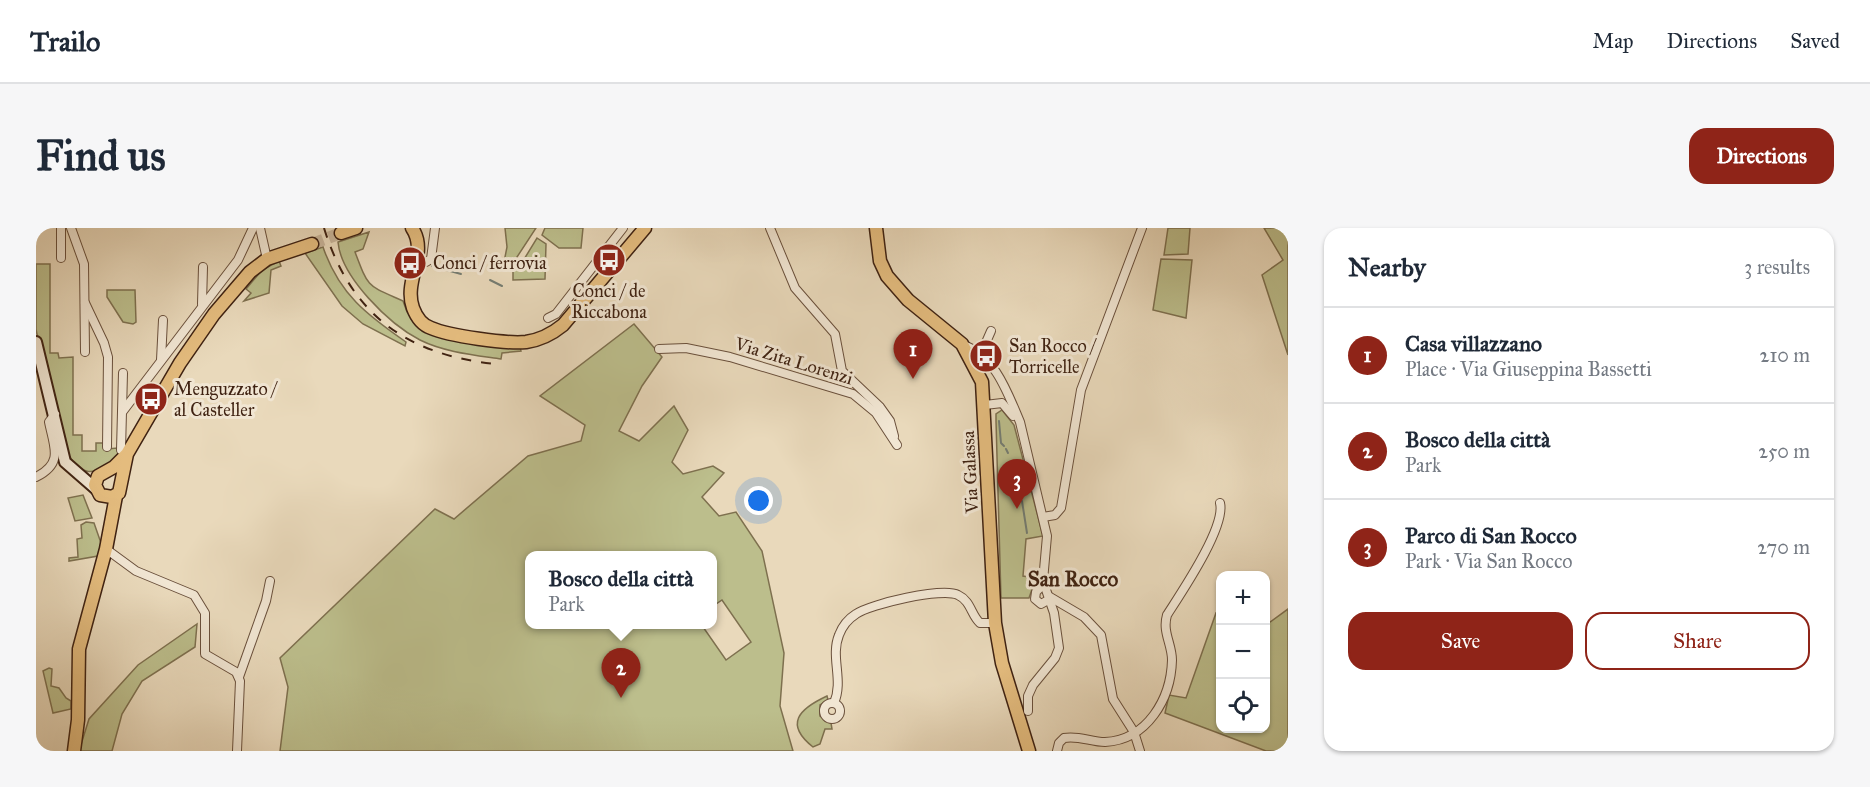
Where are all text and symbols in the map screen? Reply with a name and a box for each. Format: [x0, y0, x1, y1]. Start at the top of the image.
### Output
text: Trailo [30, 24, 100, 59]
text: Map [1593, 28, 1634, 54]
text: Directions [1667, 28, 1757, 54]
text: Saved [1790, 28, 1840, 54]
button: Directions [1689, 128, 1834, 184]
text: Find us [36, 130, 166, 182]
bus stop icon: Conci / de Riccabona [591, 242, 627, 278]
bus stop icon: Conci / ferrovia [392, 245, 428, 281]
text: Nearby [1348, 251, 1426, 283]
place label: Conci / ferrovia [433, 252, 547, 274]
text: 3 results [1744, 255, 1810, 279]
place label: Conci / de Riccabona [571, 280, 647, 323]
pin: 1 [894, 330, 932, 379]
text: Casa villazzano [1405, 330, 1542, 357]
street label: Via Zita Lorenzi [731, 332, 856, 389]
place label: San Rocco / Torricelle [1009, 335, 1098, 378]
bus stop icon: San Rocco / Torricelle [968, 338, 1004, 374]
text: 1 [1364, 343, 1371, 367]
text: 210 m [1760, 343, 1810, 367]
text: Place · Via Giuseppina Bassetti [1405, 357, 1652, 381]
place label: Menguzzato / al Casteller [174, 378, 278, 421]
bus stop icon: Menguzzato / al Casteller [133, 381, 169, 417]
text: Bosco della città [1405, 426, 1550, 453]
street label: Via Galassa [957, 430, 983, 515]
text: 2 [1363, 439, 1372, 463]
text: 250 m [1758, 439, 1810, 463]
text: Park [1405, 453, 1441, 477]
pin: 3 [998, 460, 1036, 509]
your location [744, 486, 773, 515]
text: Parco di San Rocco [1405, 522, 1577, 549]
text: 3 [1364, 535, 1372, 559]
text: 270 m [1757, 535, 1810, 559]
text: Park · Via San Rocco [1405, 549, 1573, 573]
popup [525, 551, 717, 629]
text: Bosco della città [548, 565, 694, 592]
district label: San Rocco [1028, 566, 1119, 592]
map controls [1216, 571, 1270, 733]
button: + [1216, 571, 1270, 625]
text: Park [548, 592, 585, 616]
button: Save [1348, 612, 1573, 670]
button: Share [1585, 612, 1810, 670]
button: − [1216, 625, 1270, 679]
pin: 2 [602, 648, 640, 698]
button: locate [1216, 679, 1270, 733]

